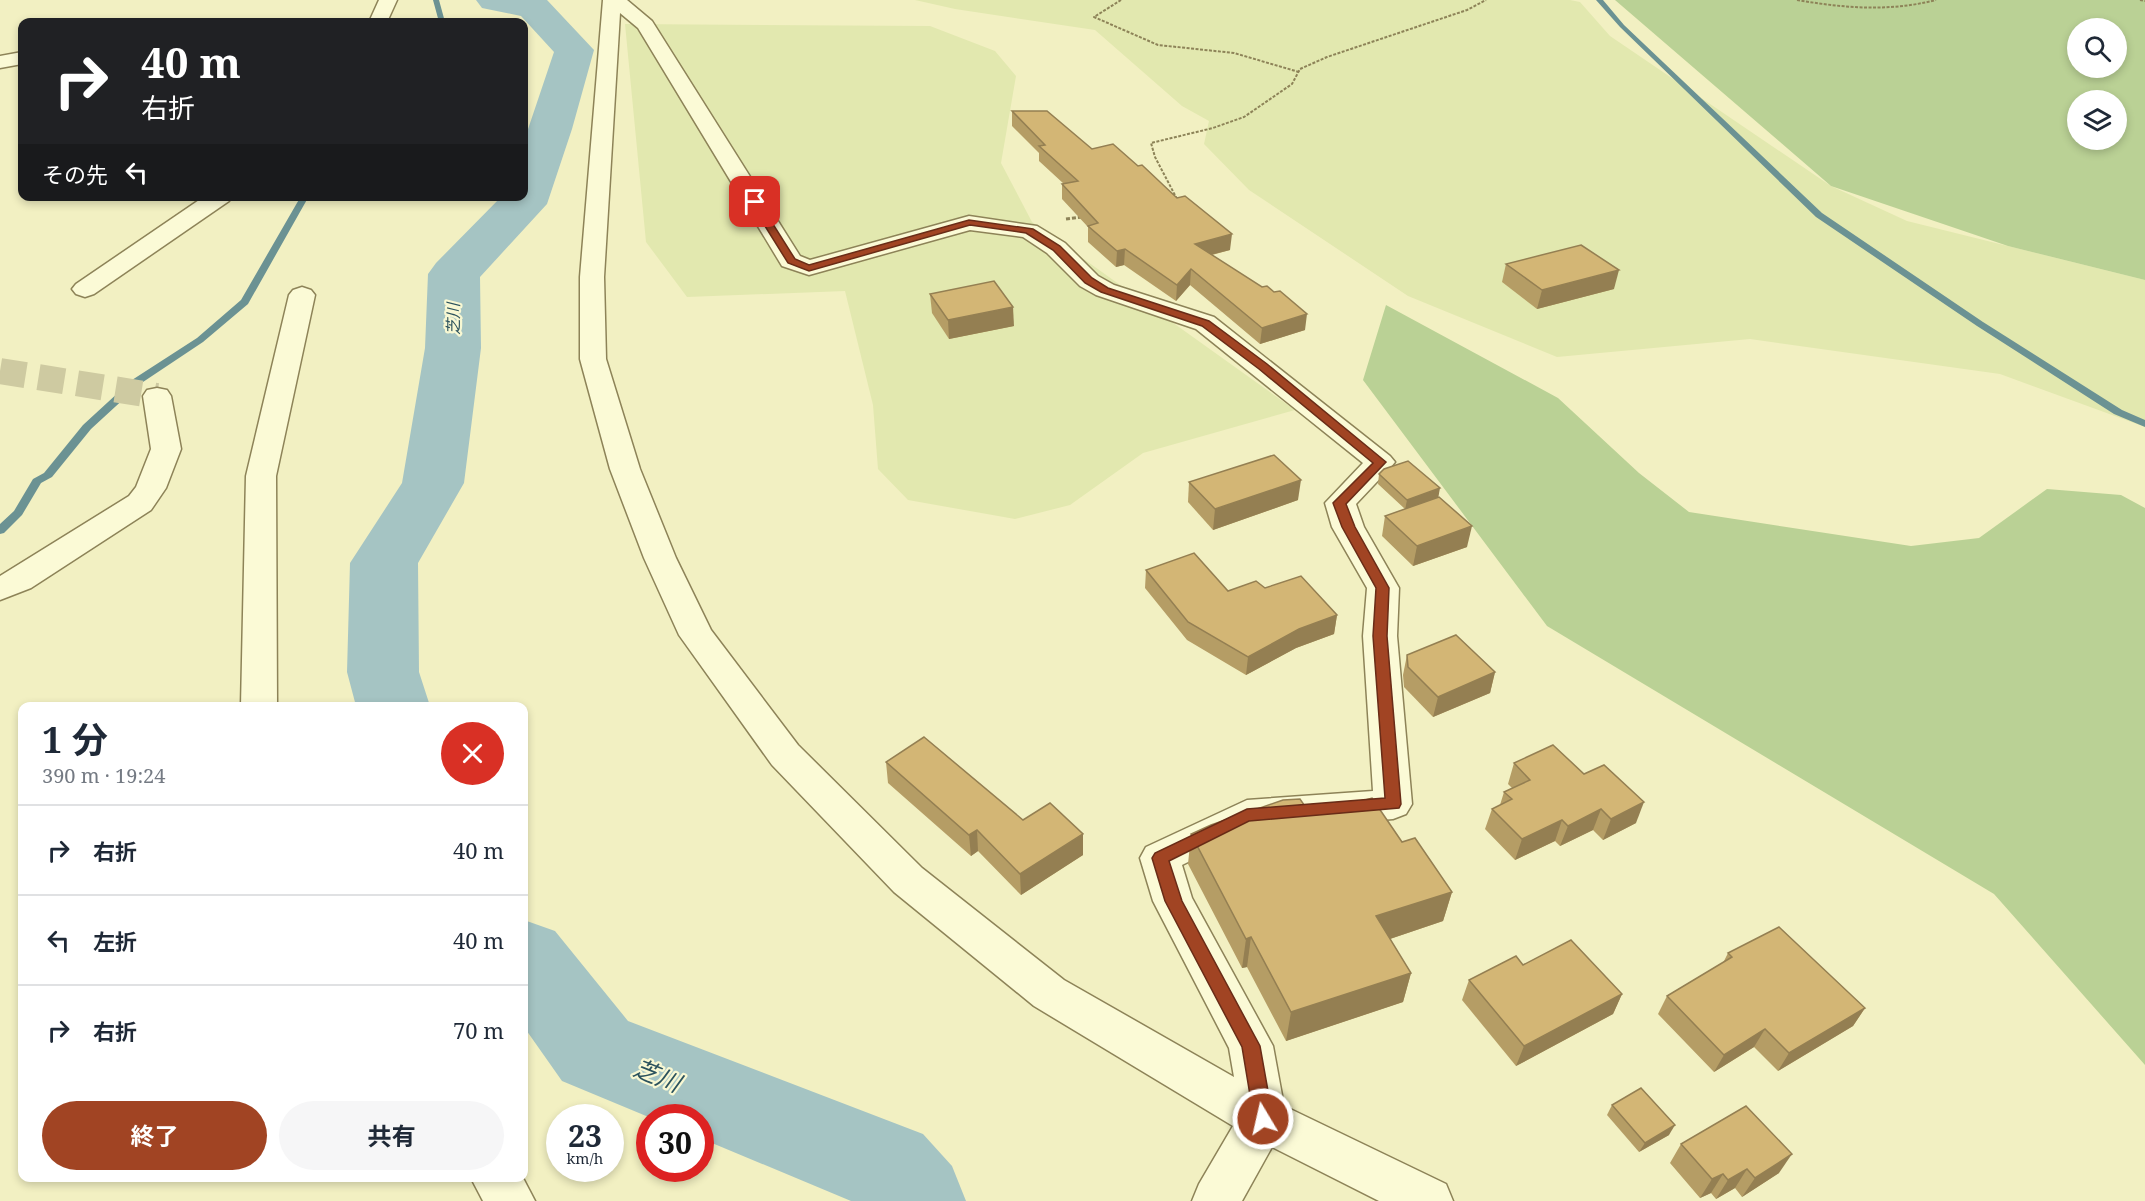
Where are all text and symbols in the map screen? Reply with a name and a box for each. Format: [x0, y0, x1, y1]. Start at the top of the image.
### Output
map controls [2067, 18, 2127, 150]
button: search [2067, 18, 2127, 78]
text: 40 m [141, 33, 241, 90]
icon: right [42, 42, 120, 120]
text: 右折 [141, 89, 195, 126]
button: layers [2067, 90, 2127, 150]
icon: left [120, 156, 153, 189]
text: その先 [42, 159, 108, 189]
pin [729, 176, 780, 227]
icon: arrive [738, 185, 771, 218]
water label: 芝川 [442, 301, 464, 335]
text: 1 分 [42, 715, 108, 764]
button: close [441, 722, 504, 785]
text: 390 m · 19:24 [42, 762, 165, 789]
icon: right [42, 834, 75, 867]
text: 40 m [453, 835, 504, 865]
text: 右折 [93, 836, 137, 866]
icon: left [42, 924, 75, 957]
text: 40 m [453, 925, 504, 955]
text: 左折 [93, 926, 137, 956]
icon: right [42, 1014, 75, 1047]
text: 70 m [453, 1015, 504, 1045]
text: 右折 [93, 1016, 137, 1046]
water label: 芝川 [629, 1050, 689, 1100]
position arrow [1231, 1087, 1295, 1151]
button: 終了 [42, 1101, 267, 1170]
button: 共有 [279, 1101, 504, 1170]
speed limit sign: 30 [636, 1104, 714, 1182]
text: 23 [568, 1115, 602, 1156]
text: km/h [567, 1148, 603, 1168]

